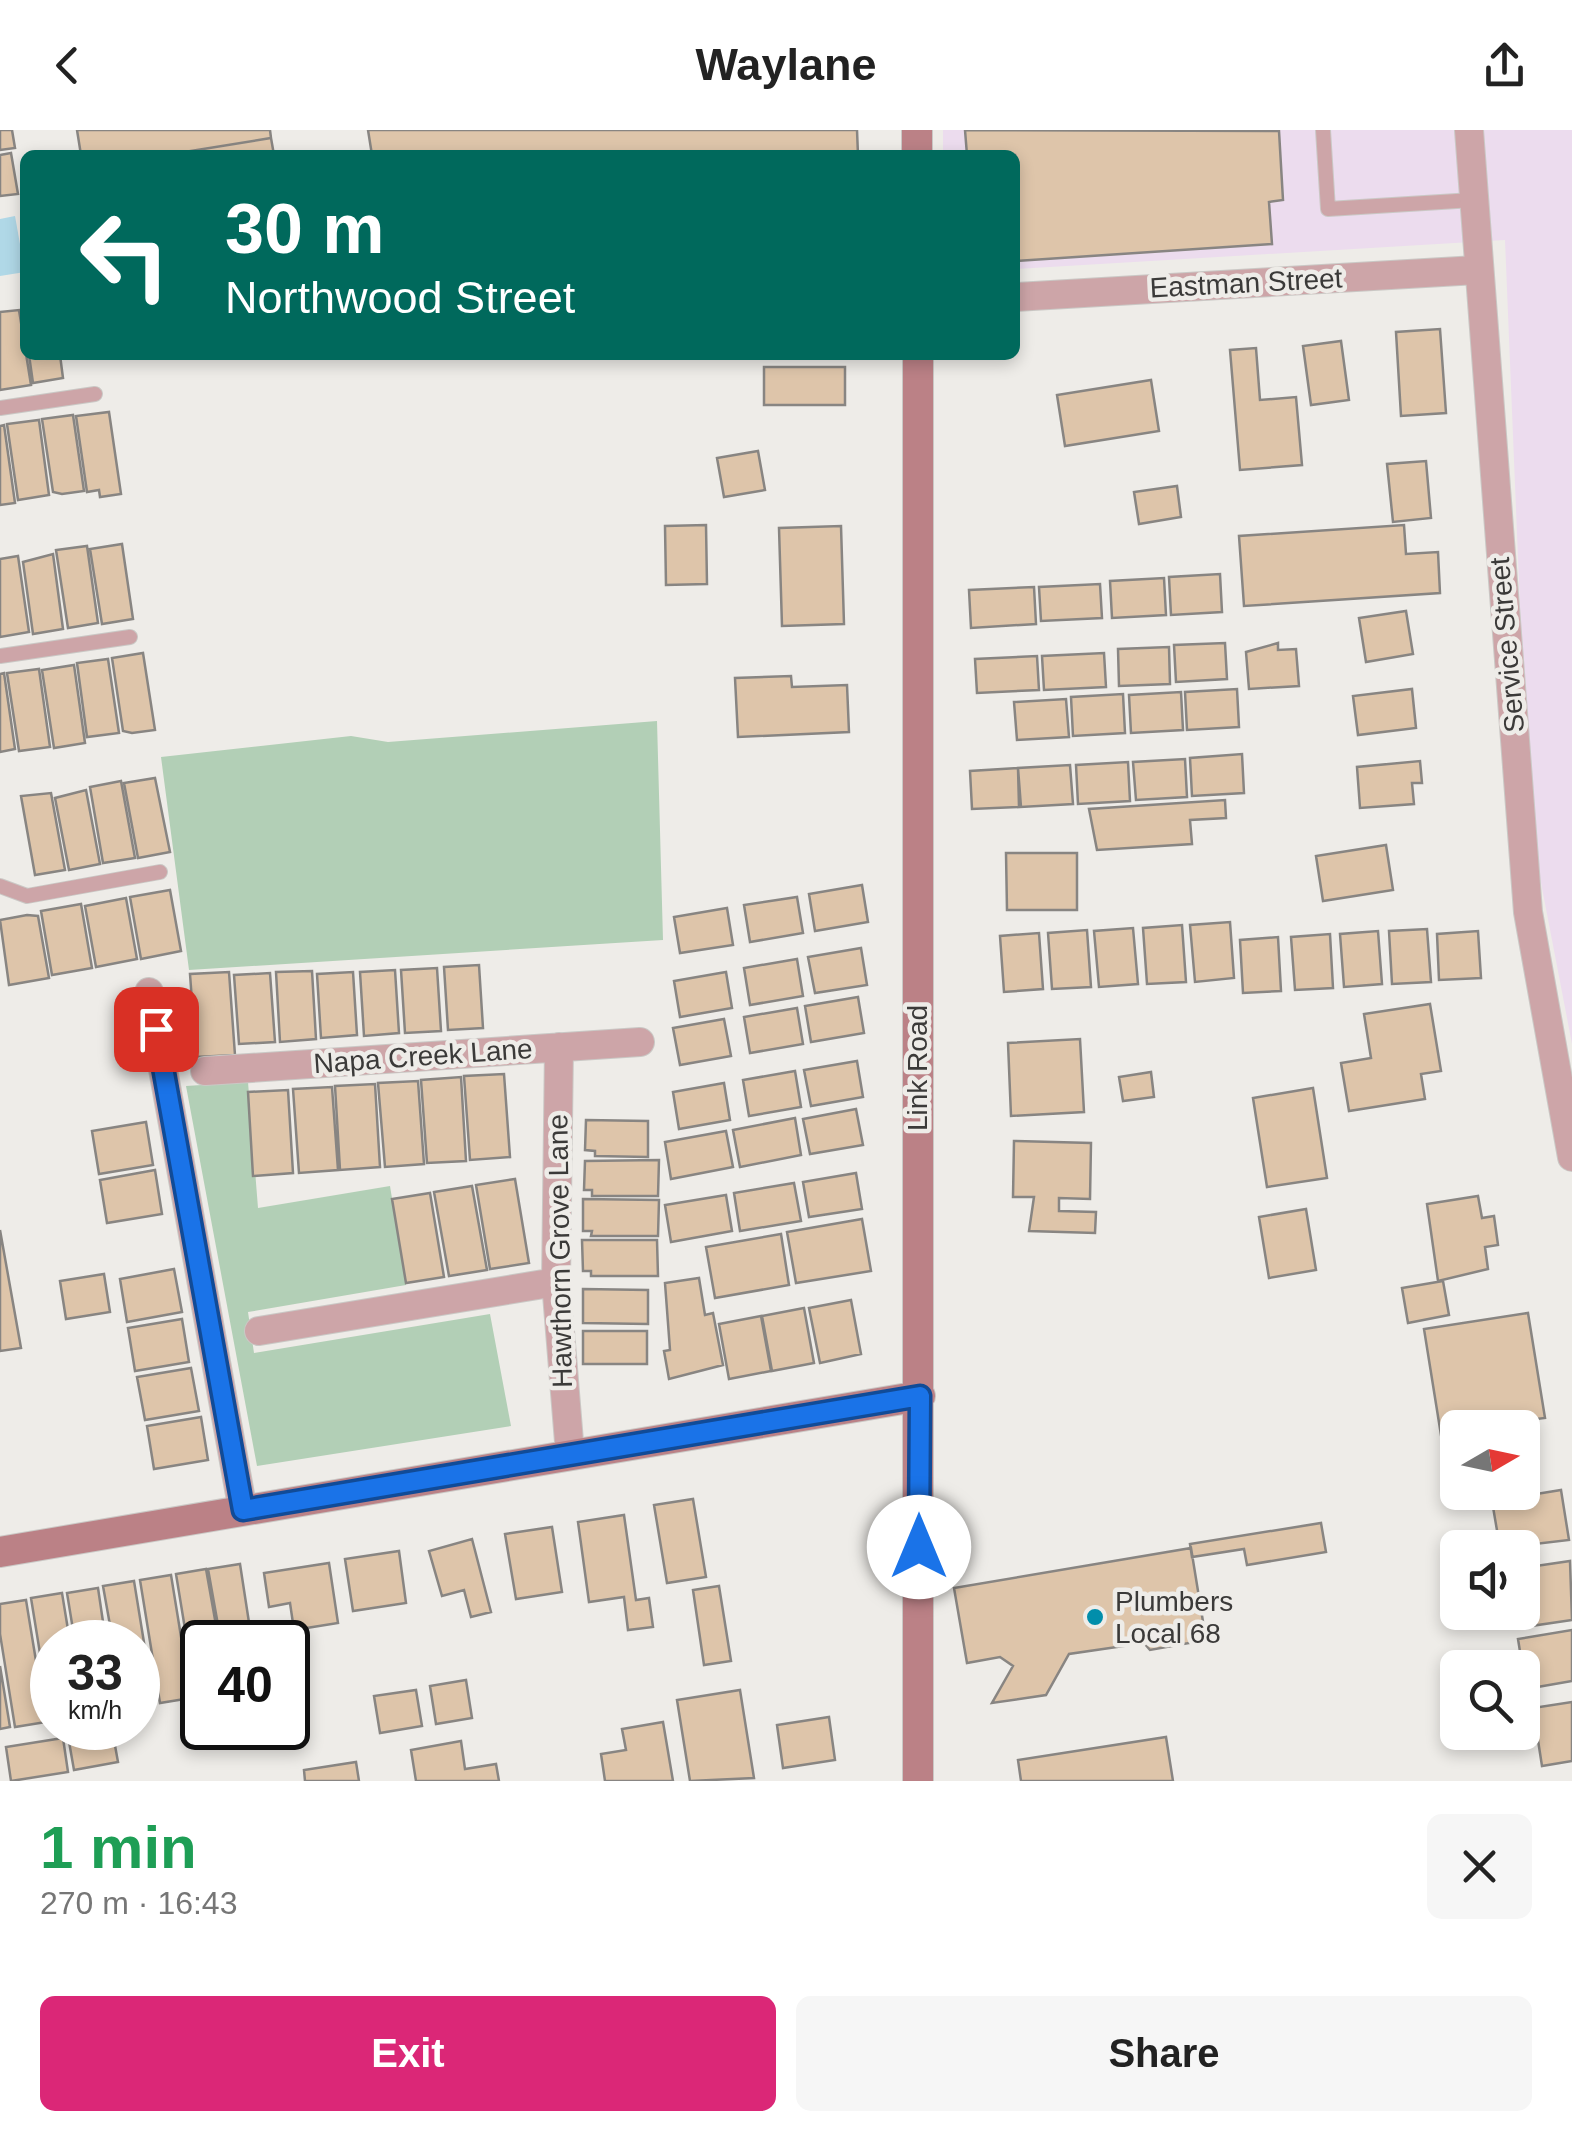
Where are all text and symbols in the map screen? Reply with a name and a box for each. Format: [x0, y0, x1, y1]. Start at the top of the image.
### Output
icon: back [40, 38, 95, 93]
icon: share [1477, 38, 1532, 93]
text: Waylane [696, 39, 876, 90]
icon: left [60, 190, 190, 320]
text: 30 m [225, 190, 385, 268]
street label: Eastman Street [1149, 262, 1343, 304]
text: Northwood Street [225, 272, 575, 323]
street label: Service Street [1484, 556, 1530, 734]
pin [114, 987, 199, 1072]
icon: arrive [129, 1002, 184, 1057]
street label: Link Road [902, 1005, 933, 1131]
street label: Napa Creek Lane [312, 1033, 534, 1079]
street label: Hawthorn Grove Lane [542, 1114, 578, 1388]
north arrow [1440, 1410, 1540, 1510]
map controls [1440, 1410, 1540, 1750]
position arrow [867, 1495, 971, 1599]
button: sound [1440, 1530, 1540, 1630]
place label: Plumbers Local 68 [1115, 1586, 1233, 1649]
marker: Plumbers Local 68 [1084, 1606, 1106, 1628]
speed limit sign: 40 [180, 1620, 310, 1750]
text: 33 [67, 1645, 123, 1701]
button: search [1440, 1650, 1540, 1750]
text: km/h [68, 1696, 122, 1724]
text: 1 min [40, 1814, 197, 1881]
button: close [1427, 1814, 1532, 1919]
text: 270 m · 16:43 [40, 1885, 237, 1921]
button: Exit [40, 1996, 776, 2111]
button: Share [796, 1996, 1532, 2111]

